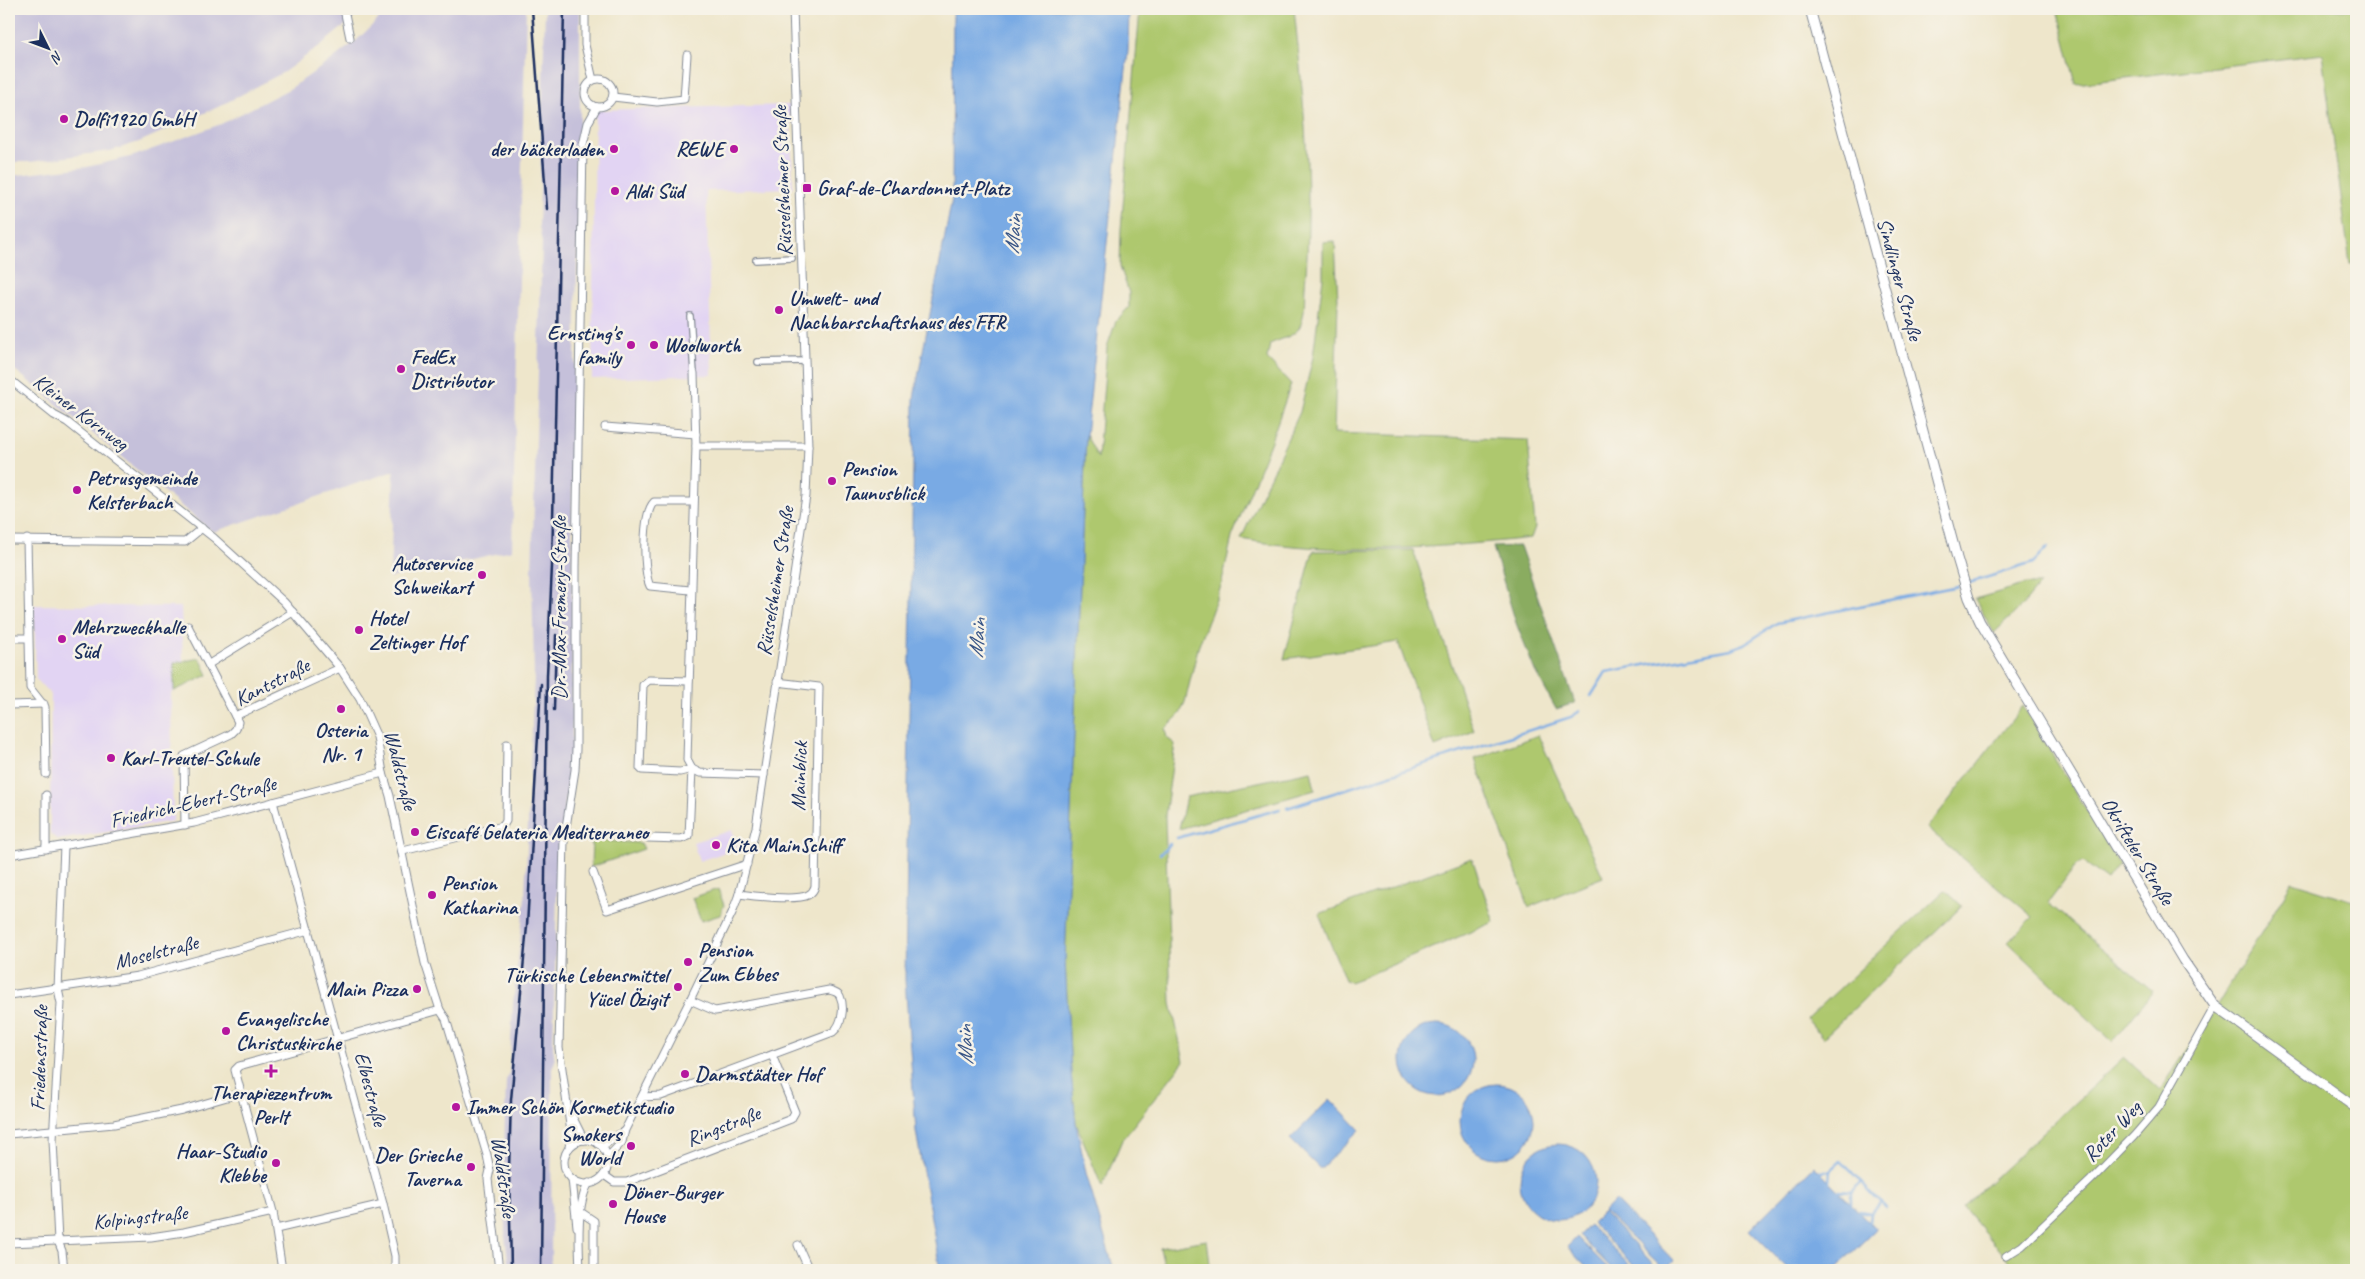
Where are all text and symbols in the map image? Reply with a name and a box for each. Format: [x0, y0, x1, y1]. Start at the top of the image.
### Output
north arrow [22, 22, 72, 72]
text: N [47, 47, 67, 67]
street label: Rüsselsheimer Straße [766, 103, 798, 257]
place label: Dolfi1920 GmbH [74, 106, 198, 132]
marker: Dolfi1920 GmbH [58, 113, 70, 125]
place label: der bäckerladen [490, 136, 605, 162]
place label: REWE [676, 136, 727, 162]
marker: der bäckerladen [608, 143, 620, 155]
marker: REWE [728, 143, 740, 155]
place label: Graf-de-Chardonnet-Platz [817, 175, 1011, 201]
place label: Aldi Süd [625, 178, 687, 204]
marker: Graf-de-Chardonnet-Platz [801, 182, 813, 194]
marker: Aldi Süd [609, 185, 621, 197]
water label: Main [997, 211, 1029, 255]
street label: Sindlinger Straße [1871, 215, 1929, 345]
place label: Umwelt- und Nachbarschaftshaus des FFR [789, 285, 1007, 335]
marker: Umwelt- und Nachbarschaftshaus des FFR [773, 304, 785, 316]
place label: Ernsting's family [547, 320, 624, 370]
place label: Woolworth [664, 332, 742, 358]
marker: Ernsting's family [625, 339, 637, 351]
marker: Woolworth [648, 339, 660, 351]
place label: FedEx Distributor [411, 344, 495, 394]
marker: FedEx Distributor [395, 363, 407, 375]
street label: Kleiner Kornweg [28, 368, 135, 457]
place label: Pension Taunusblick [842, 456, 926, 506]
place label: Petrusgemeinde Kelsterbach [87, 465, 199, 515]
marker: Pension Taunusblick [826, 475, 838, 487]
marker: Petrusgemeinde Kelsterbach [71, 484, 83, 496]
street label: Rüsselsheimer Straße [750, 502, 800, 657]
street label: Dr.-Max-Fremery-Straße [546, 514, 572, 700]
place label: Autoservice Schweikart [391, 550, 475, 600]
marker: Autoservice Schweikart [476, 569, 488, 581]
place label: Hotel Zeltinger Hof [369, 605, 470, 655]
place label: Mehrzweckhalle Süd [72, 614, 187, 664]
water label: Main [961, 615, 993, 659]
marker: Hotel Zeltinger Hof [353, 624, 365, 636]
marker: Mehrzweckhalle Süd [56, 633, 68, 645]
street label: Kantstraße [230, 651, 316, 712]
marker: Osteria Nr. 1 [335, 703, 347, 715]
place label: Osteria Nr. 1 [315, 717, 370, 767]
street label: Waldstraße [379, 727, 424, 815]
street label: Mainblick [785, 740, 813, 811]
place label: Karl-Treutel-Schule [121, 745, 261, 771]
marker: Karl-Treutel-Schule [105, 752, 117, 764]
street label: Friedrich-Ebert-Straße [108, 770, 280, 834]
street label: Okrifteler Straße [2096, 792, 2181, 911]
place label: Eiscafé Gelateria Mediterraneo [425, 819, 651, 845]
marker: Eiscafé Gelateria Mediterraneo [409, 826, 421, 838]
place label: Kita MainSchiff [726, 832, 846, 858]
marker: Kita MainSchiff [710, 839, 722, 851]
place label: Pension Katharina [442, 870, 519, 920]
marker: Pension Katharina [426, 889, 438, 901]
street label: Moselstraße [111, 929, 203, 975]
place label: Pension Zum Ebbes [698, 937, 780, 987]
marker: Pension Zum Ebbes [682, 956, 694, 968]
place label: Türkische Lebensmittel Yücel Özigit [504, 962, 672, 1012]
place label: Main Pizza [327, 976, 409, 1002]
marker: Türkische Lebensmittel Yücel Özigit [672, 981, 684, 993]
marker: Main Pizza [411, 983, 423, 995]
street label: Friedensstraße [24, 1003, 54, 1111]
place label: Evangelische Christuskirche [236, 1006, 343, 1056]
water label: Main [950, 1023, 980, 1065]
marker: Evangelische Christuskirche [220, 1025, 232, 1037]
street label: Elbestraße [349, 1049, 394, 1131]
place label: Darmstädter Hof [695, 1061, 826, 1087]
marker: Therapiezentrum Perlt [264, 1064, 278, 1078]
marker: Darmstädter Hof [679, 1068, 691, 1080]
place label: Therapiezentrum Perlt [211, 1080, 332, 1130]
place label: Immer Schön Kosmetikstudio [466, 1094, 675, 1120]
street label: Roter Weg [2077, 1094, 2148, 1167]
street label: Ringstraße [682, 1099, 766, 1152]
marker: Immer Schön Kosmetikstudio [450, 1101, 462, 1113]
place label: Smokers World [561, 1121, 625, 1171]
street label: Waldstraße [485, 1135, 523, 1221]
place label: Haar-Studio Klebbe [176, 1138, 268, 1188]
marker: Smokers World [625, 1140, 637, 1152]
place label: Der Grieche Taverna [375, 1142, 463, 1192]
marker: Haar-Studio Klebbe [270, 1157, 282, 1169]
marker: Der Grieche Taverna [465, 1161, 477, 1173]
place label: Döner-Burger House [623, 1179, 725, 1229]
marker: Döner-Burger House [607, 1198, 619, 1210]
street label: Kolpingstraße [92, 1199, 191, 1235]

